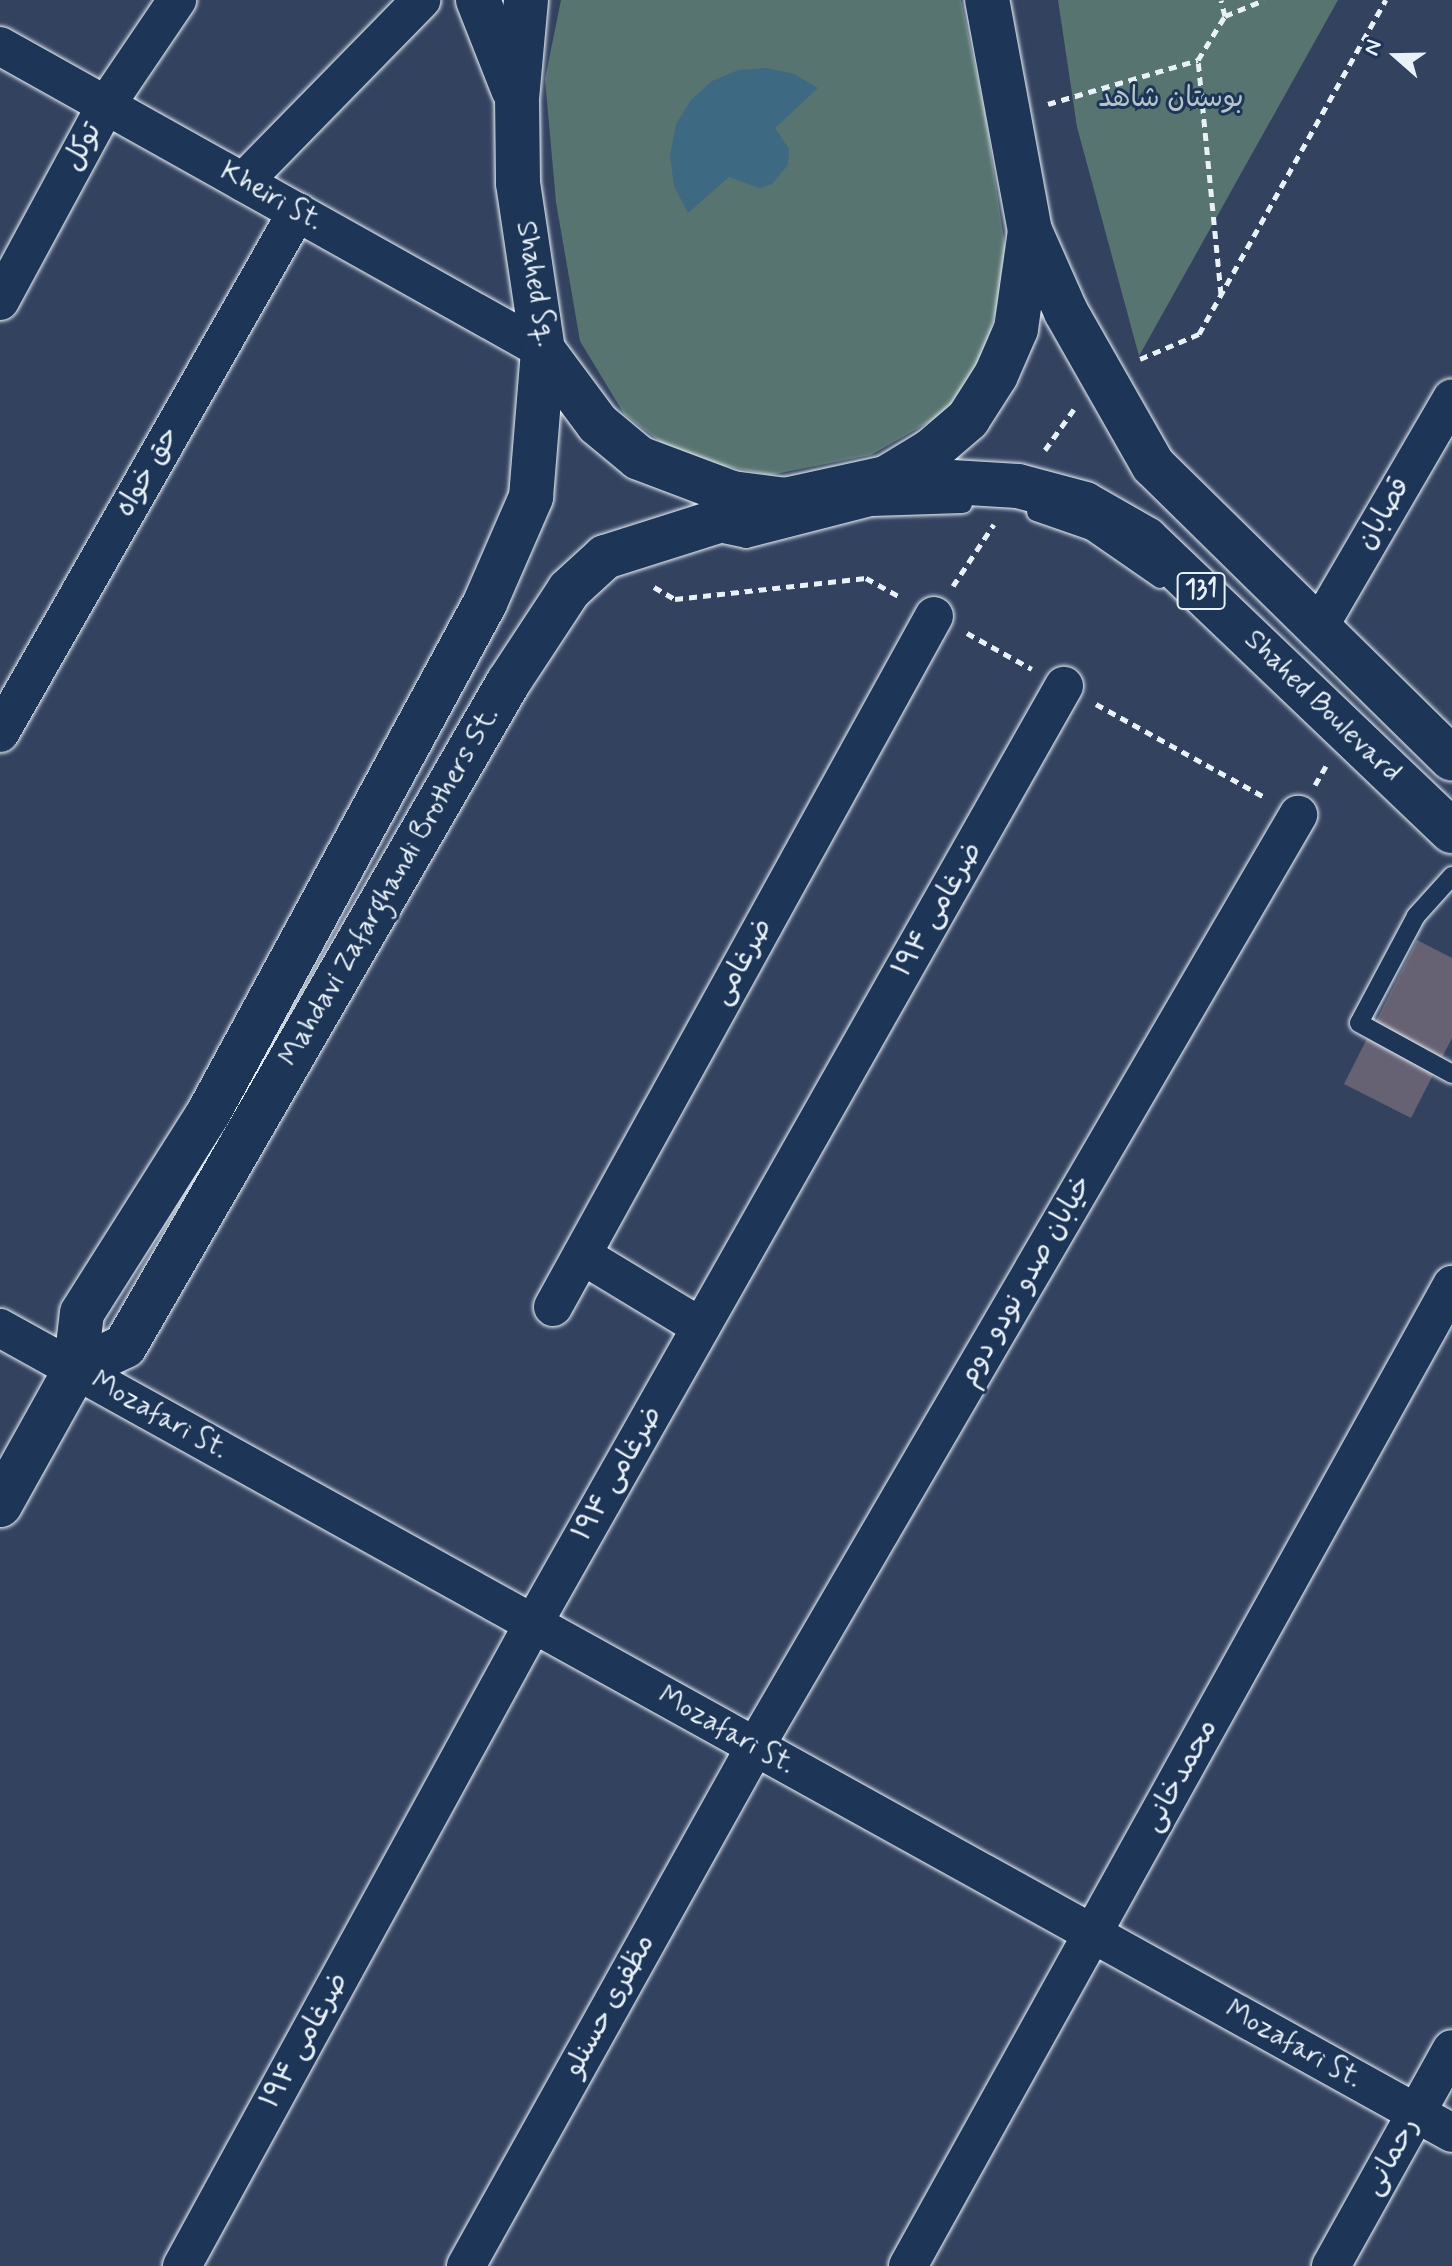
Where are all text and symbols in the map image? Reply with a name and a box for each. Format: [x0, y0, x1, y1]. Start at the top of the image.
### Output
north arrow [1356, 16, 1436, 96]
text: N [1358, 36, 1389, 59]
park label: بوستان شاهد [1098, 82, 1244, 116]
street label: توکل [56, 117, 110, 177]
street label: Kheiri St. [215, 156, 327, 238]
street label: Shahed Sq. [507, 218, 563, 350]
street label: حق خواه [109, 421, 187, 523]
street label: قصابان [1350, 472, 1418, 556]
road number: 131 [1175, 569, 1227, 613]
street label: Shahed Boulevard [1238, 625, 1406, 789]
street label: Mahdavi Zafarghandi Brothers St. [271, 698, 509, 1076]
street label: ضرغامی ۱۹۴ [886, 837, 990, 983]
street label: ضرغامی [706, 913, 780, 1011]
street label: خیابان صدو نودو دوم [952, 1170, 1100, 1392]
street label: Mozafari St. [85, 1365, 233, 1467]
street label: ضرغامی ۱۹۴ [566, 1401, 670, 1547]
street label: Mozafari St. [652, 1680, 800, 1782]
street label: محمدخانی [1136, 1714, 1226, 1838]
street label: مظفری حسنلو [557, 1929, 663, 2083]
street label: ضرغامی ۱۹۴ [254, 1967, 356, 2115]
street label: Mozafari St. [1219, 1994, 1367, 2096]
street label: رحمانی [1357, 2112, 1427, 2202]

